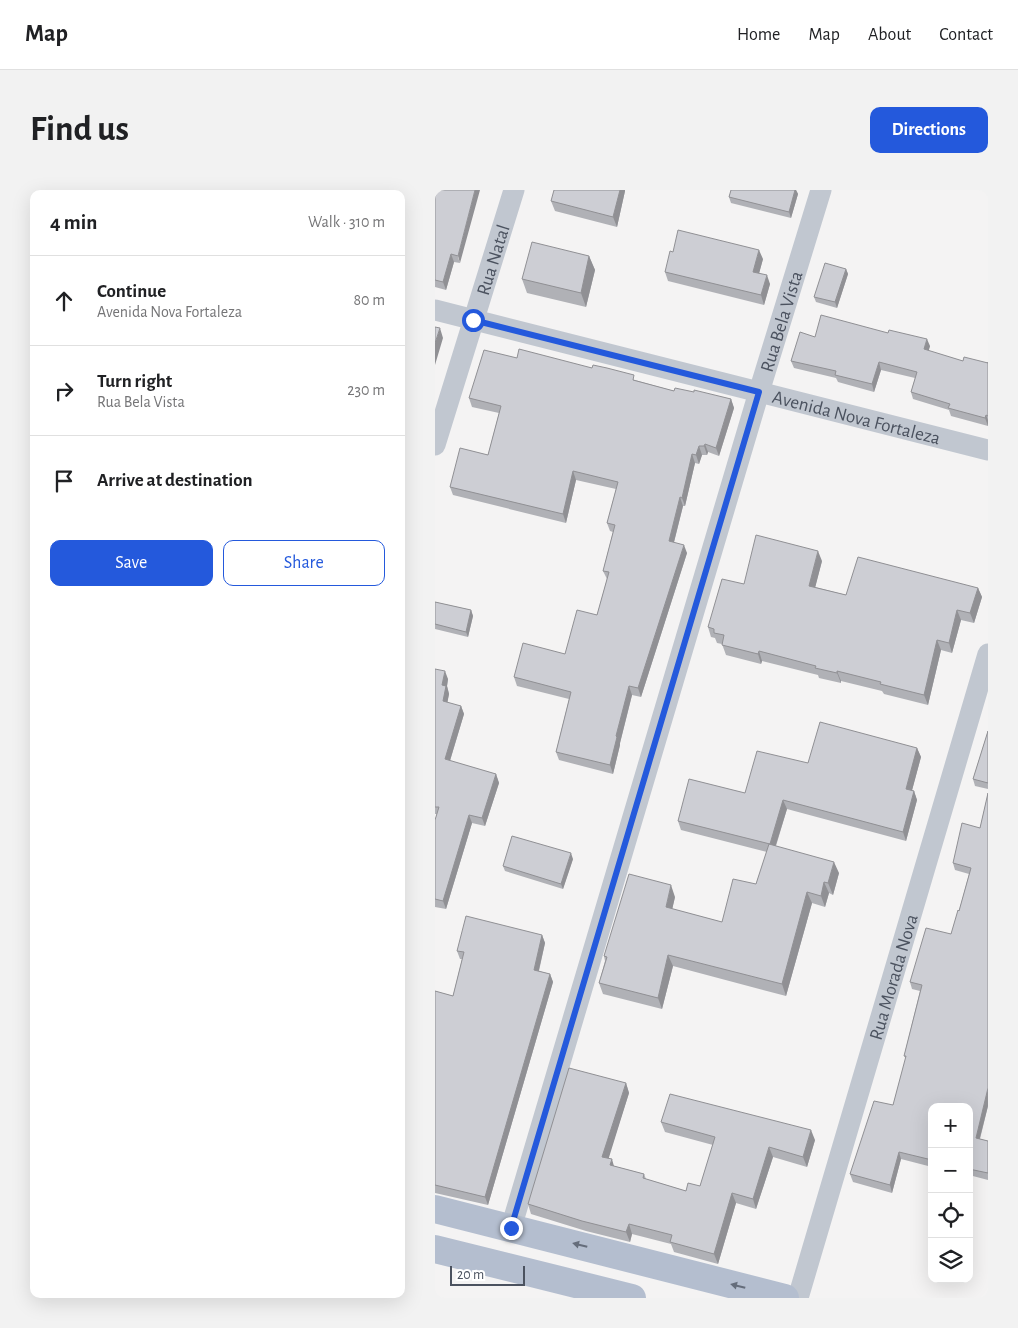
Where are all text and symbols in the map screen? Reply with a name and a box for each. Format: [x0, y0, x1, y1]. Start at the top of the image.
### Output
text: Map [25, 22, 68, 46]
text: Home [737, 26, 780, 44]
text: Map [808, 26, 840, 44]
text: About [868, 26, 911, 44]
text: Contact [939, 26, 993, 44]
button: Directions [870, 107, 988, 153]
text: Find us [30, 112, 129, 147]
text: 4 min [50, 212, 97, 233]
text: Walk · 310 m [308, 214, 385, 230]
street label: Rua Natal [474, 223, 514, 298]
street label: Rua Bela Vista [758, 269, 807, 374]
text: Continue [97, 282, 166, 301]
icon: ahead [50, 287, 78, 315]
text: 80 m [354, 292, 385, 308]
text: Avenida Nova Fortaleza [97, 304, 242, 320]
route start [462, 309, 485, 332]
text: Turn right [97, 372, 172, 391]
icon: right [50, 377, 78, 405]
text: 230 m [347, 382, 385, 398]
street label: Avenida Nova Fortaleza [770, 388, 942, 449]
text: Rua Bela Vista [97, 394, 185, 410]
icon: arrive [50, 467, 78, 495]
text: Arrive at destination [97, 471, 253, 490]
button: Save [50, 540, 213, 586]
button: Share [223, 540, 385, 586]
street label: Rua Morada Nova [867, 912, 922, 1042]
map controls [928, 1103, 973, 1283]
button: + [928, 1103, 973, 1148]
button: − [928, 1148, 973, 1193]
button: locate [928, 1193, 973, 1238]
route end [500, 1217, 523, 1240]
button: layers [928, 1238, 973, 1283]
one-way arrow [573, 1241, 588, 1249]
scale bar [450, 1263, 525, 1286]
text: 20 m [457, 1268, 484, 1282]
one-way arrow [730, 1282, 745, 1290]

